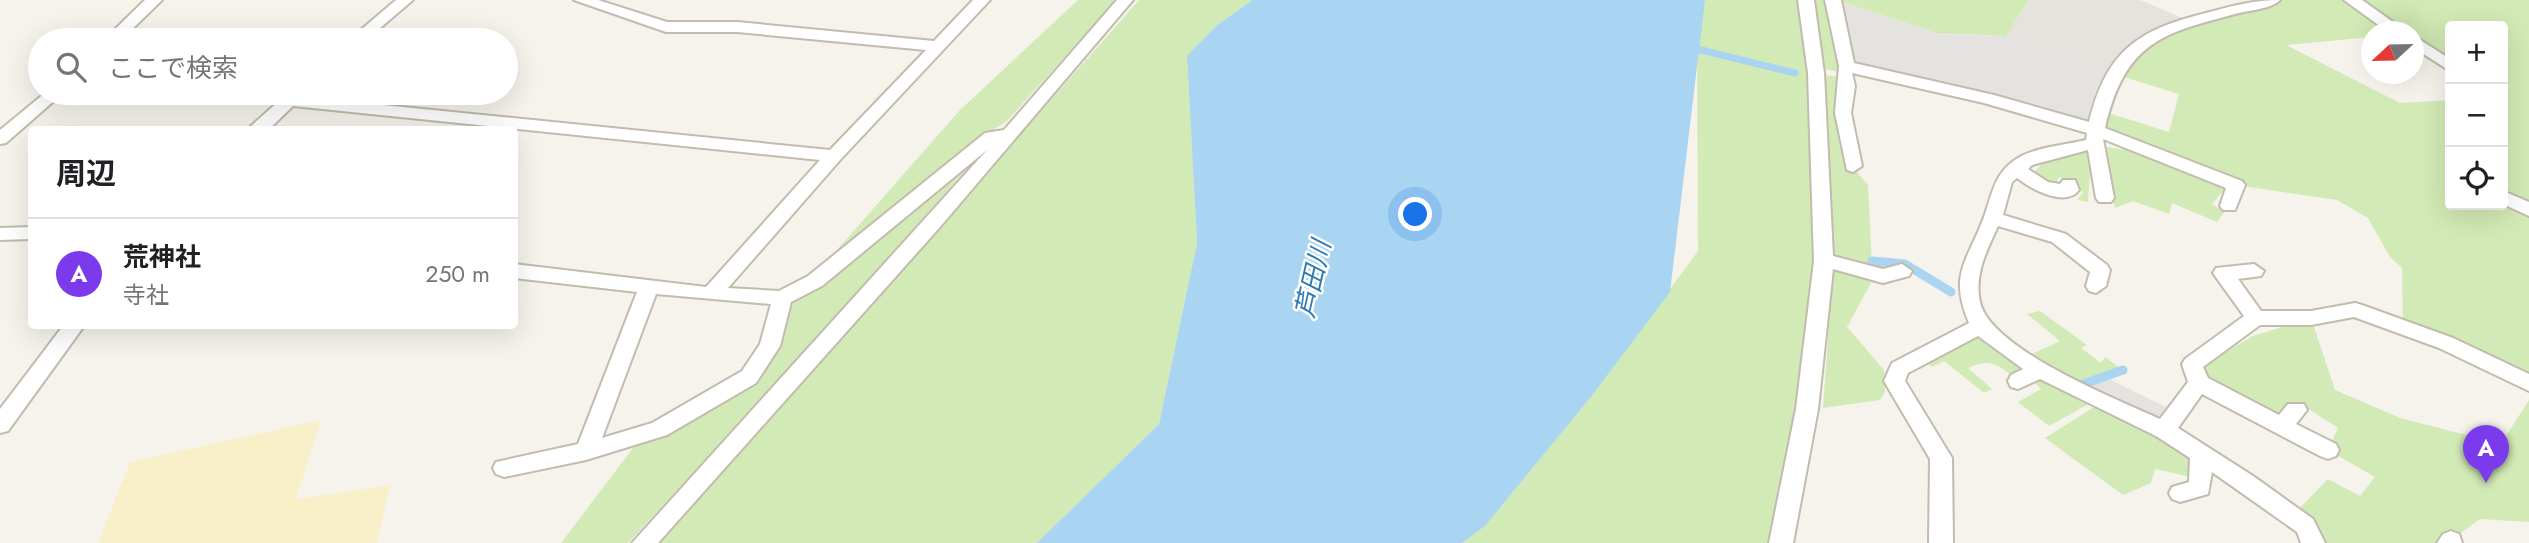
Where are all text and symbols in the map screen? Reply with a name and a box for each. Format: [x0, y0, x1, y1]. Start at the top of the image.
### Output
north arrow [2361, 21, 2424, 84]
map controls [2445, 21, 2508, 210]
button: + [2445, 21, 2508, 84]
search box [28, 28, 518, 105]
icon: search [52, 48, 90, 86]
text: ここで検索 [108, 49, 238, 87]
button: − [2445, 84, 2508, 147]
button: locate [2445, 147, 2508, 210]
text: 周辺 [56, 152, 116, 195]
your location [1398, 197, 1432, 231]
water label: 芦田川 [1286, 234, 1341, 321]
text: 荒神社 [123, 238, 201, 276]
text: A [71, 257, 87, 291]
text: 250 m [425, 257, 490, 291]
text: 寺社 [123, 278, 169, 312]
pin: A [2463, 425, 2509, 483]

